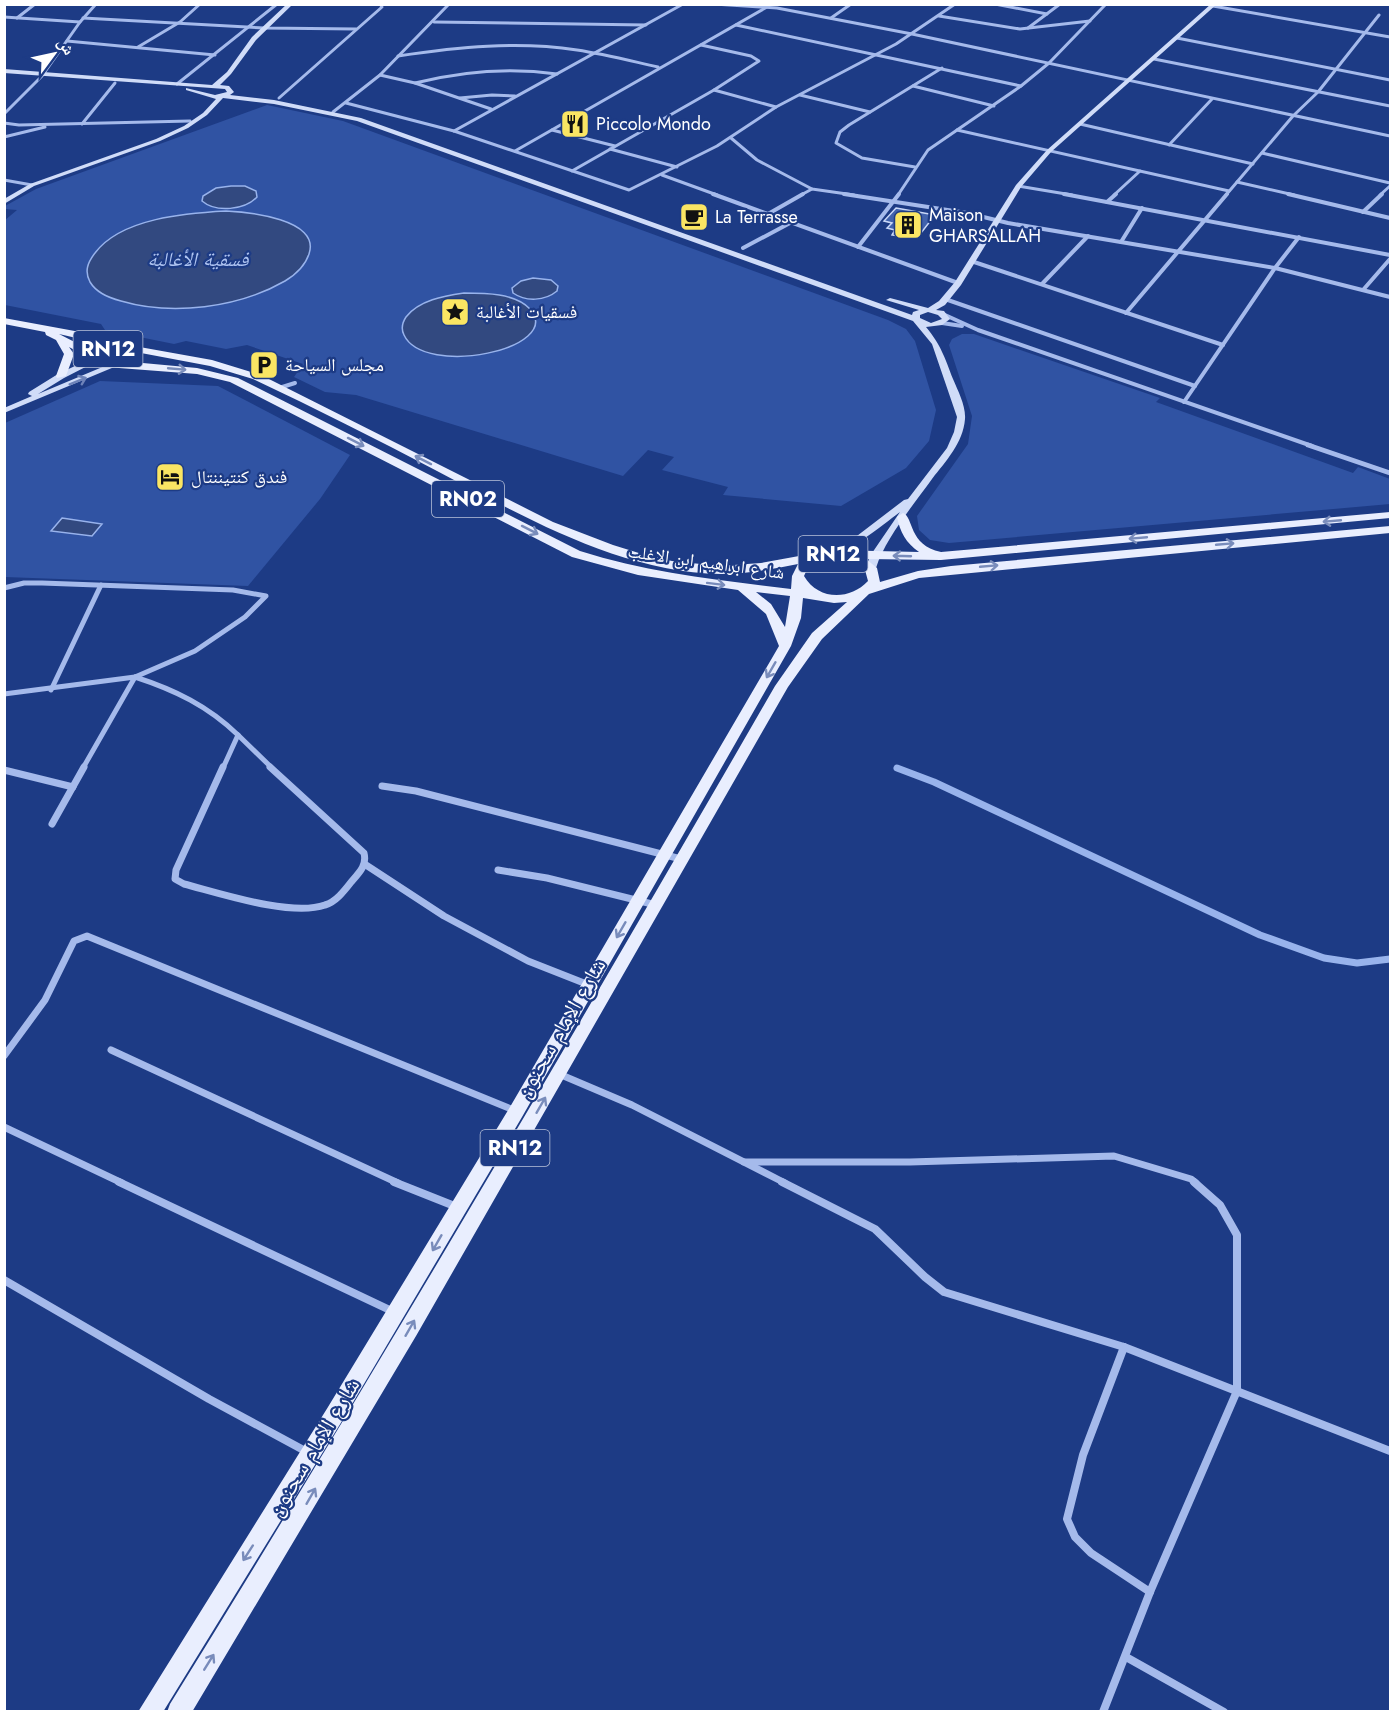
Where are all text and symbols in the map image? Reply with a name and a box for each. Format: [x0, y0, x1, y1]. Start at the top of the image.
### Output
north arrow [24, 24, 84, 84]
text: ش [52, 33, 80, 60]
restaurant icon: Piccolo Mondo [559, 108, 591, 140]
place label: Piccolo Mondo [596, 111, 711, 137]
cafe icon: La Terrasse [678, 201, 710, 233]
place label: Maison GHARSALLAH [929, 202, 1041, 249]
place label: La Terrasse [715, 204, 798, 230]
building icon: Maison GHARSALLAH [892, 209, 924, 241]
water label: فسقية الأغالبة [147, 245, 249, 274]
place icon: فسقيات الأغالبة [439, 296, 471, 328]
place label: فسقيات الأغالبة [476, 299, 577, 325]
road number: RN12 [74, 331, 142, 367]
parking icon: مجلس السياحة [248, 349, 280, 381]
place label: مجلس السياحة [285, 352, 384, 378]
one-way arrow [167, 364, 187, 375]
one-way arrow [69, 375, 87, 386]
one-way arrow [347, 437, 365, 448]
one-way arrow [414, 454, 432, 465]
hotel icon: فندق كنتيننتال [154, 461, 186, 493]
place label: فندق كنتيننتال [191, 464, 287, 490]
road number: RN02 [432, 481, 504, 517]
one-way arrow [1323, 516, 1343, 527]
one-way arrow [521, 525, 539, 537]
one-way arrow [1129, 533, 1148, 544]
road number: RN12 [798, 536, 868, 572]
street label: شارع ابراهيم ابن الاغلب [626, 538, 786, 586]
one-way arrow [1214, 538, 1234, 549]
one-way arrow [892, 551, 912, 562]
one-way arrow [978, 560, 998, 571]
one-way arrow [705, 579, 725, 590]
one-way arrow [765, 661, 777, 678]
one-way arrow [614, 921, 626, 938]
street label: شارع الإمام سحنون [507, 952, 613, 1104]
one-way arrow [535, 1097, 547, 1114]
road number: RN12 [480, 1130, 550, 1166]
one-way arrow [430, 1234, 442, 1251]
one-way arrow [404, 1320, 416, 1337]
street label: شارع الإمام سحنون [259, 1372, 367, 1522]
one-way arrow [305, 1488, 317, 1505]
one-way arrow [242, 1544, 254, 1561]
one-way arrow [203, 1654, 215, 1671]

